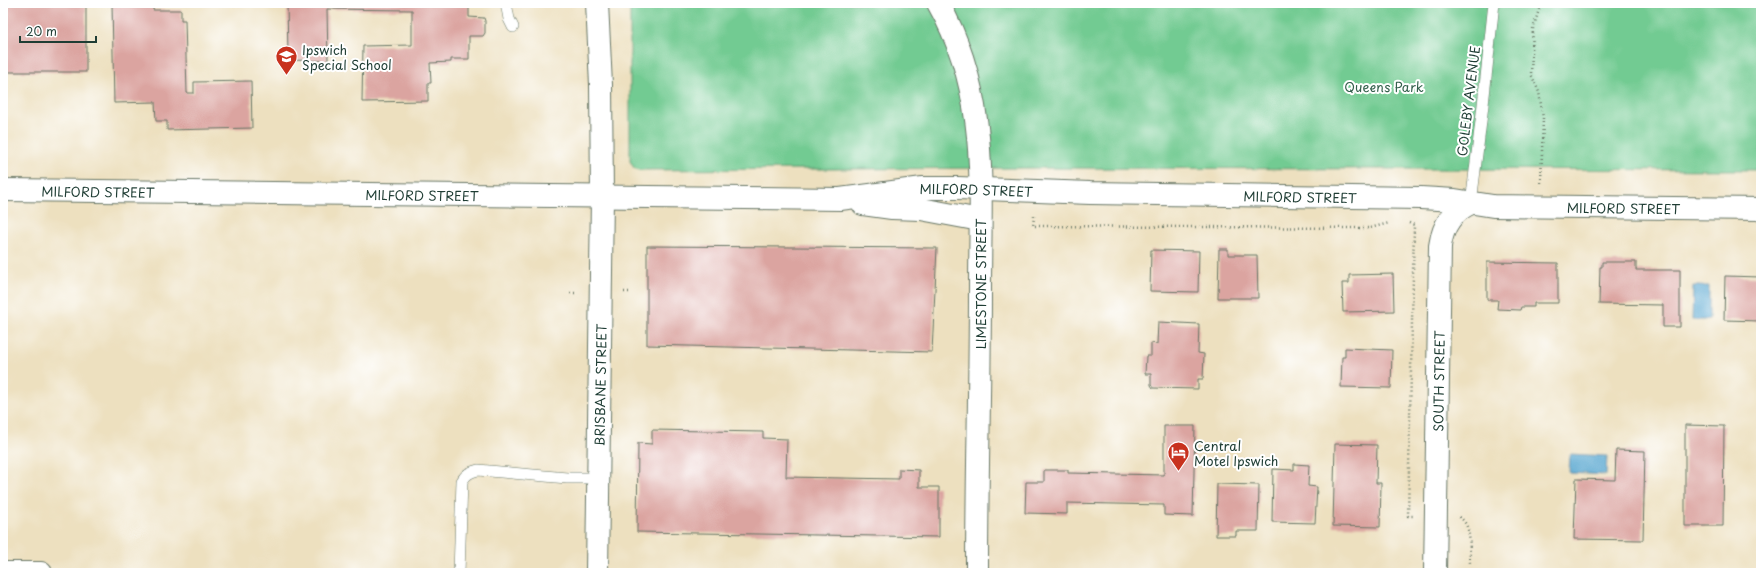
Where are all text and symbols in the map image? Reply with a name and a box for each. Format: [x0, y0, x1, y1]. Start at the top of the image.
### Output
scale bar [20, 18, 96, 44]
text: 20 m [26, 22, 57, 40]
place label: Ipswich Special School [302, 40, 392, 74]
school or university icon: Ipswich Special School [274, 43, 300, 76]
street label: GOLEBY AVENUE [1452, 44, 1484, 157]
park label: Queens Park [1344, 77, 1424, 96]
street label: MILFORD STREET [920, 179, 1033, 200]
street label: MILFORD STREET [41, 181, 155, 201]
street label: MILFORD STREET [365, 184, 479, 205]
street label: MILFORD STREET [1243, 186, 1357, 207]
street label: MILFORD STREET [1567, 197, 1681, 218]
street label: LIMESTONE STREET [971, 219, 990, 349]
street label: BRISBANE STREET [589, 323, 611, 447]
street label: SOUTH STREET [1428, 330, 1448, 432]
place label: Central Motel Ipswich [1194, 436, 1278, 470]
hotel icon: Central Motel Ipswich [1166, 439, 1192, 472]

